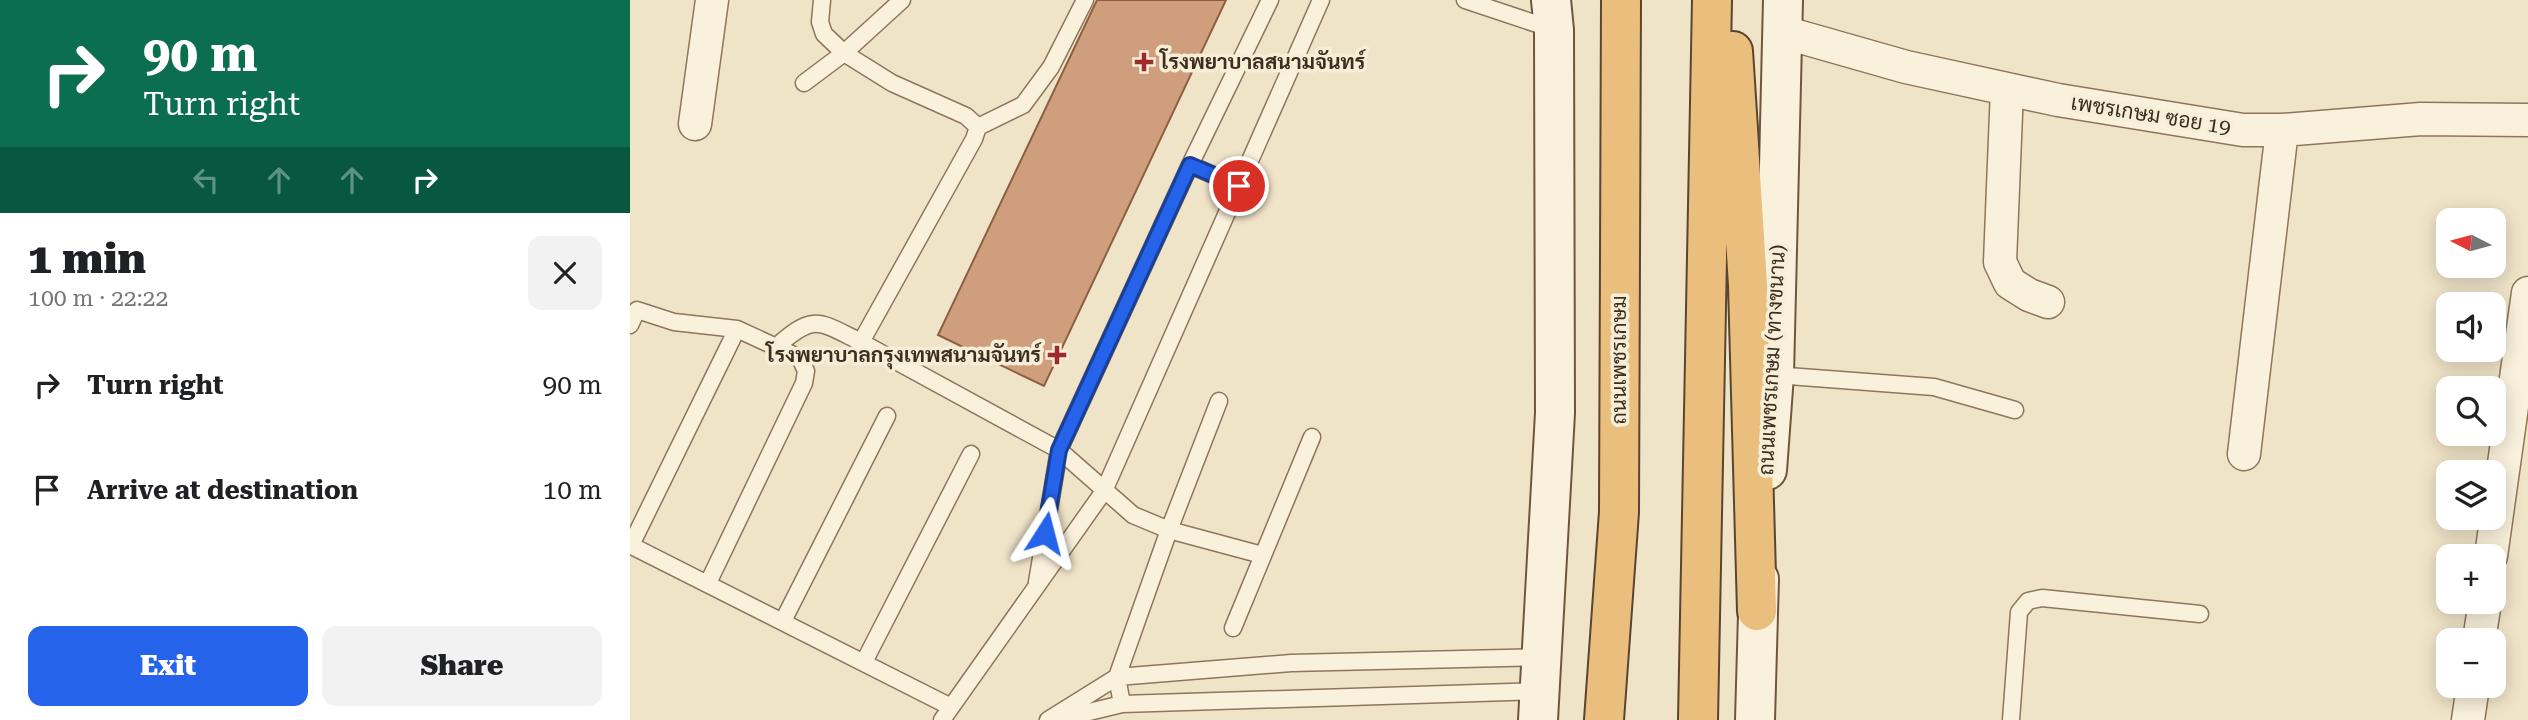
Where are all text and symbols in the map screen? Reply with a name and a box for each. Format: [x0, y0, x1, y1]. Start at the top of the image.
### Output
text: 90 m [143, 26, 258, 83]
icon: right [28, 28, 119, 119]
place label: โรงพยาบาลสนามจันทร์ [1158, 48, 1367, 74]
marker: โรงพยาบาลสนามจันทร์ [1134, 52, 1154, 72]
text: Turn right [143, 85, 300, 123]
street label: เพชรเกษม ซอย 19 [2069, 91, 2233, 139]
pin [1209, 156, 1269, 216]
icon: left [187, 161, 225, 199]
icon: ahead [260, 161, 298, 199]
icon: ahead [333, 161, 371, 199]
icon: right [406, 161, 444, 199]
icon: arrive [1220, 167, 1258, 205]
north arrow [2436, 208, 2506, 278]
map controls [2436, 208, 2506, 698]
text: 1 min [28, 234, 146, 283]
button: close [528, 236, 602, 310]
street label: ถนนเพชรเกษม (ทางขนาน) [1754, 244, 1790, 476]
text: 100 m · 22:22 [28, 285, 168, 312]
button: sound [2436, 292, 2506, 362]
street label: ถนนเพชรเกษม [1607, 295, 1631, 425]
place label: โรงพยาบาลกรุงเทพสนามจันทร์ [764, 341, 1042, 370]
marker: โรงพยาบาลกรุงเทพสนามจันทร์ [1047, 345, 1067, 365]
icon: right [28, 366, 66, 404]
text: Turn right [87, 370, 223, 400]
text: 90 m [543, 370, 602, 400]
button: search [2436, 376, 2506, 446]
button: layers [2436, 460, 2506, 530]
icon: arrive [28, 471, 66, 509]
text: Arrive at destination [87, 475, 358, 505]
text: 10 m [543, 475, 602, 505]
position arrow [1008, 496, 1082, 570]
button: + [2436, 544, 2506, 614]
button: Exit [28, 626, 308, 706]
button: Share [322, 626, 602, 706]
button: − [2436, 628, 2506, 698]

